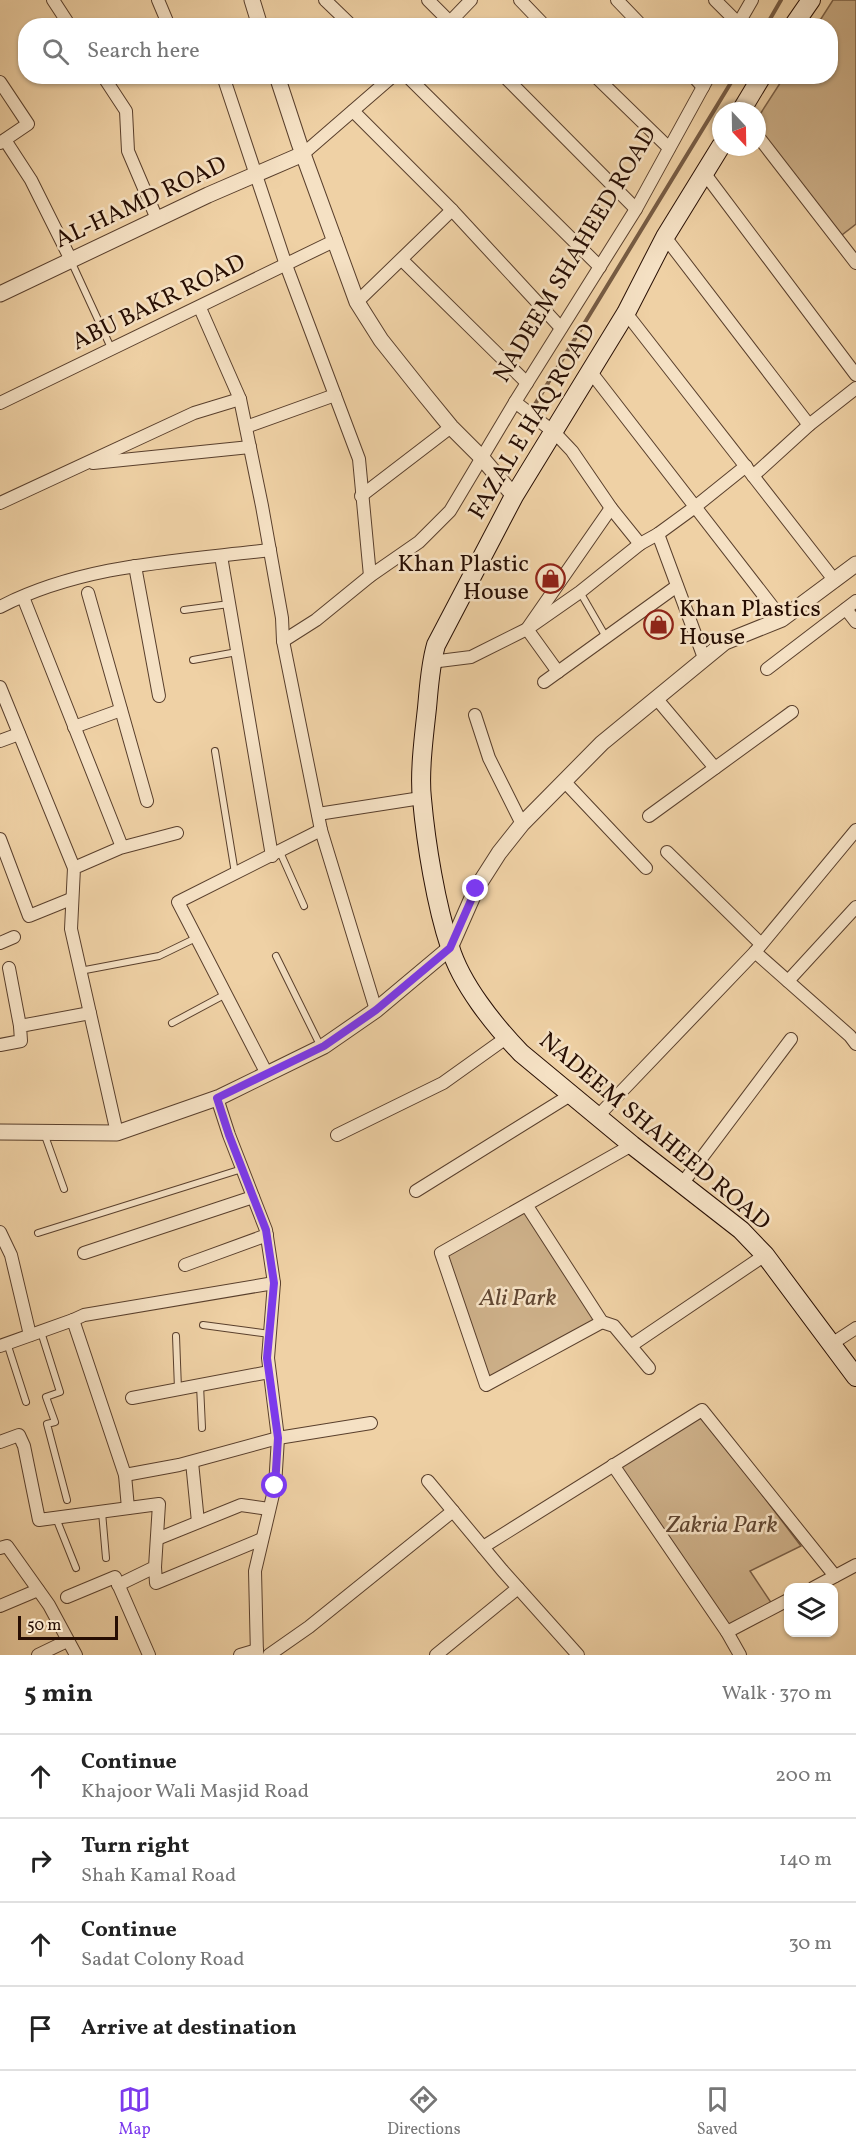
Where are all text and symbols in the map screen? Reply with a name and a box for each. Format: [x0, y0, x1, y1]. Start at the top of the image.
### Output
search box [18, 18, 838, 84]
icon: search [39, 35, 72, 68]
text: Search here [87, 36, 200, 67]
north arrow [712, 102, 766, 156]
street label: NADEEM SHAHEED ROAD [486, 121, 666, 389]
street label: AL-HAMD ROAD [49, 148, 233, 258]
street label: ABU BAKR ROAD [66, 246, 252, 360]
street label: FAZAL E HAQ ROAD [461, 318, 605, 526]
place label: Khan Plastic House [398, 548, 529, 610]
shop icon: Khan Plastic House [534, 563, 566, 595]
place label: Khan Plastics House [679, 593, 821, 655]
shop icon: Khan Plastics House [642, 608, 674, 640]
route end [462, 875, 488, 901]
street label: NADEEM SHAHEED ROAD [531, 1025, 777, 1239]
park label: Ali Park [478, 1282, 557, 1316]
route start [261, 1472, 287, 1498]
park label: Zakria Park [665, 1509, 778, 1543]
map controls [784, 1583, 838, 1637]
button: layers [784, 1583, 838, 1637]
scale bar [18, 1613, 118, 1640]
text: 50 m [27, 1615, 61, 1637]
text: 5 min [24, 1676, 93, 1712]
text: Walk · 370 m [722, 1680, 832, 1708]
text: Continue [81, 1747, 177, 1778]
icon: ahead [24, 1760, 57, 1793]
text: 200 m [775, 1762, 832, 1790]
text: Khajoor Wali Masjid Road [81, 1778, 309, 1806]
text: Turn right [81, 1831, 189, 1862]
icon: right [24, 1844, 57, 1877]
text: 140 m [779, 1846, 832, 1874]
text: Shah Kamal Road [81, 1862, 236, 1890]
text: Continue [81, 1915, 177, 1946]
icon: ahead [24, 1928, 57, 1961]
text: 30 m [788, 1930, 832, 1958]
text: Sadat Colony Road [81, 1946, 245, 1974]
icon: arrive [24, 2012, 57, 2045]
text: Arrive at destination [81, 2013, 297, 2044]
tab: Map [118, 2083, 151, 2141]
tab: Directions [387, 2083, 461, 2141]
tab: Saved [697, 2083, 738, 2141]

